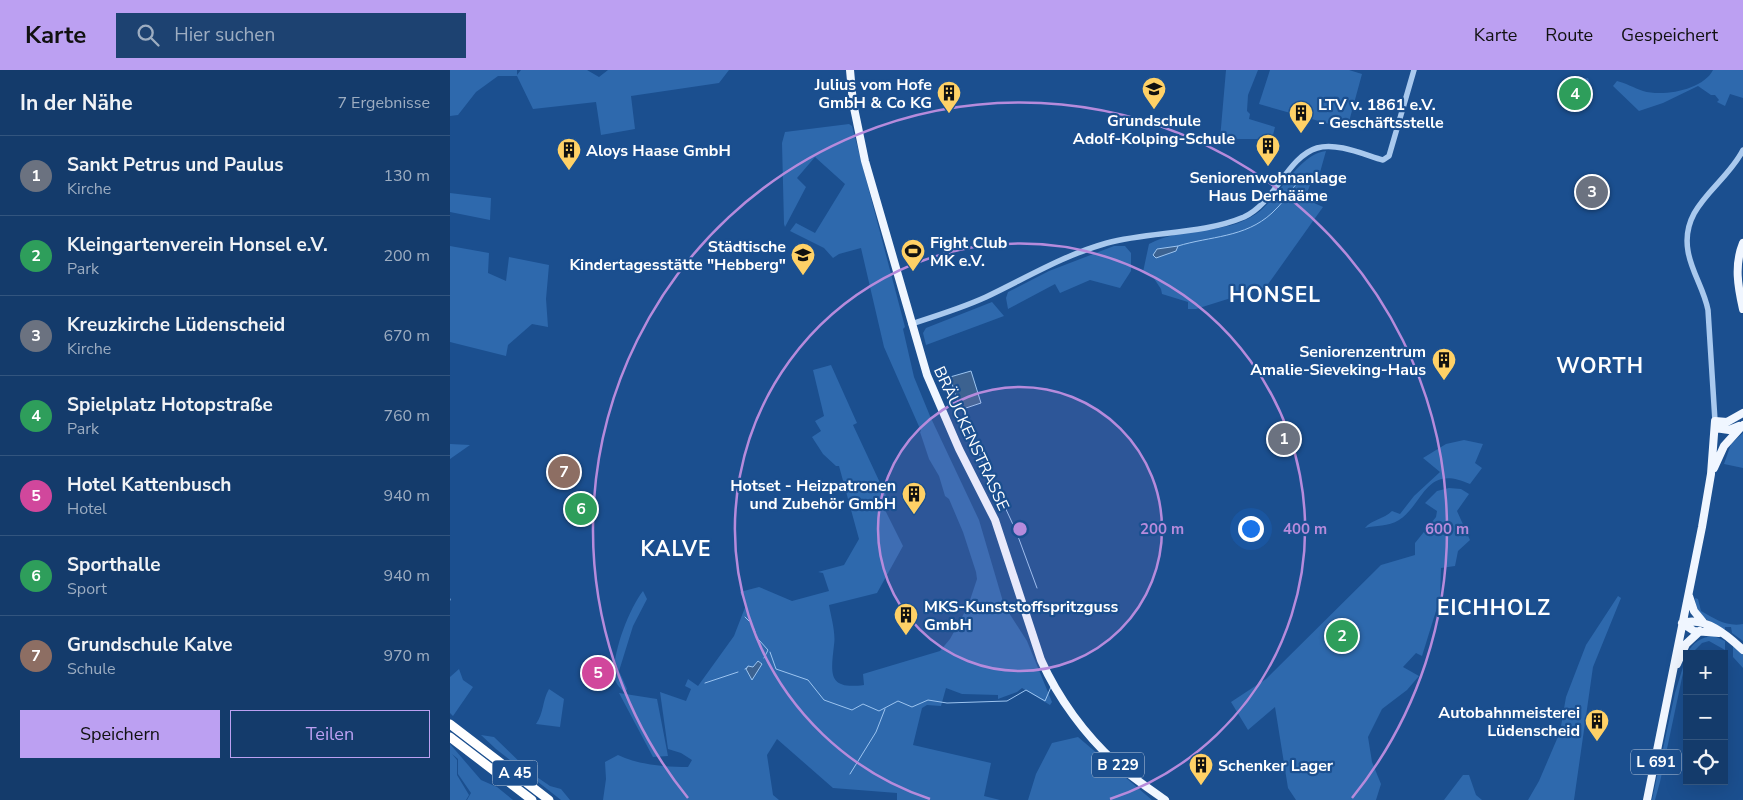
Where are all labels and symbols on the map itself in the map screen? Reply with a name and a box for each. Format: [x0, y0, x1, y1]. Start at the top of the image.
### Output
place label: Julius vom Hofe GmbH & Co KG [814, 74, 932, 114]
pin: 4 [1559, 75, 1591, 113]
school or university icon: Grundschule Adolf-Kolping-Schule [1141, 76, 1167, 110]
building icon: Julius vom Hofe GmbH & Co KG [936, 80, 962, 114]
place label: LTV v. 1861 e.V. - Geschäftsstelle [1318, 94, 1444, 134]
building icon: LTV v. 1861 e.V. - Geschäftsstelle [1288, 100, 1314, 134]
place label: Grundschule Adolf-Kolping-Schule [1073, 110, 1235, 150]
building icon: Seniorenwohnanlage Haus Derhääme [1255, 133, 1281, 167]
building icon: Aloys Haase GmbH [556, 137, 582, 171]
place label: Aloys Haase GmbH [586, 140, 731, 162]
place label: Seniorenwohnanlage Haus Derhääme [1189, 167, 1347, 207]
pin: 3 [1576, 173, 1608, 211]
place label: Fight Club MK e.V. [930, 232, 1007, 272]
place label: Städtische Kindertagesstätte "Hebberg" [570, 236, 786, 276]
sports icon: Fight Club MK e.V. [900, 238, 926, 272]
school or university icon: Städtische Kindertagesstätte "Hebberg" [790, 242, 816, 276]
district label: HONSEL [1229, 281, 1321, 309]
place label: Seniorenzentrum Amalie-Sieveking-Haus [1250, 341, 1426, 381]
building icon: Seniorenzentrum Amalie-Sieveking-Haus [1431, 347, 1457, 381]
district label: WORTH [1556, 352, 1644, 380]
street label: BRÄUCKENSTRASSE [928, 363, 1014, 514]
pin: 1 [1268, 420, 1300, 458]
pin: 7 [548, 453, 580, 491]
place label: Hotset - Heizpatronen und Zubehör GmbH [730, 475, 896, 515]
building icon: Hotset - Heizpatronen und Zubehör GmbH [901, 481, 927, 515]
pin: 6 [565, 490, 597, 528]
your location [1238, 516, 1264, 542]
text: 200 m [1140, 519, 1184, 539]
text: 400 m [1283, 519, 1327, 539]
text: 600 m [1425, 519, 1469, 539]
centre of rings [1011, 520, 1029, 538]
district label: KALVE [640, 535, 712, 563]
district label: EICHHOLZ [1437, 594, 1551, 622]
place label: MKS-Kunststoffspritzguss GmbH [924, 596, 1118, 636]
building icon: MKS-Kunststoffspritzguss GmbH [893, 602, 919, 636]
pin: 2 [1326, 617, 1358, 655]
pin: 5 [582, 654, 614, 692]
place label: Autobahnmeisterei Lüdenscheid [1438, 702, 1580, 742]
building icon: Autobahnmeisterei Lüdenscheid [1584, 708, 1610, 742]
road number: L 691 [1631, 750, 1681, 774]
road number: B 229 [1092, 752, 1144, 778]
building icon: Schenker Lager [1188, 752, 1214, 786]
place label: Schenker Lager [1218, 755, 1334, 777]
road number: A 45 [492, 760, 538, 786]

